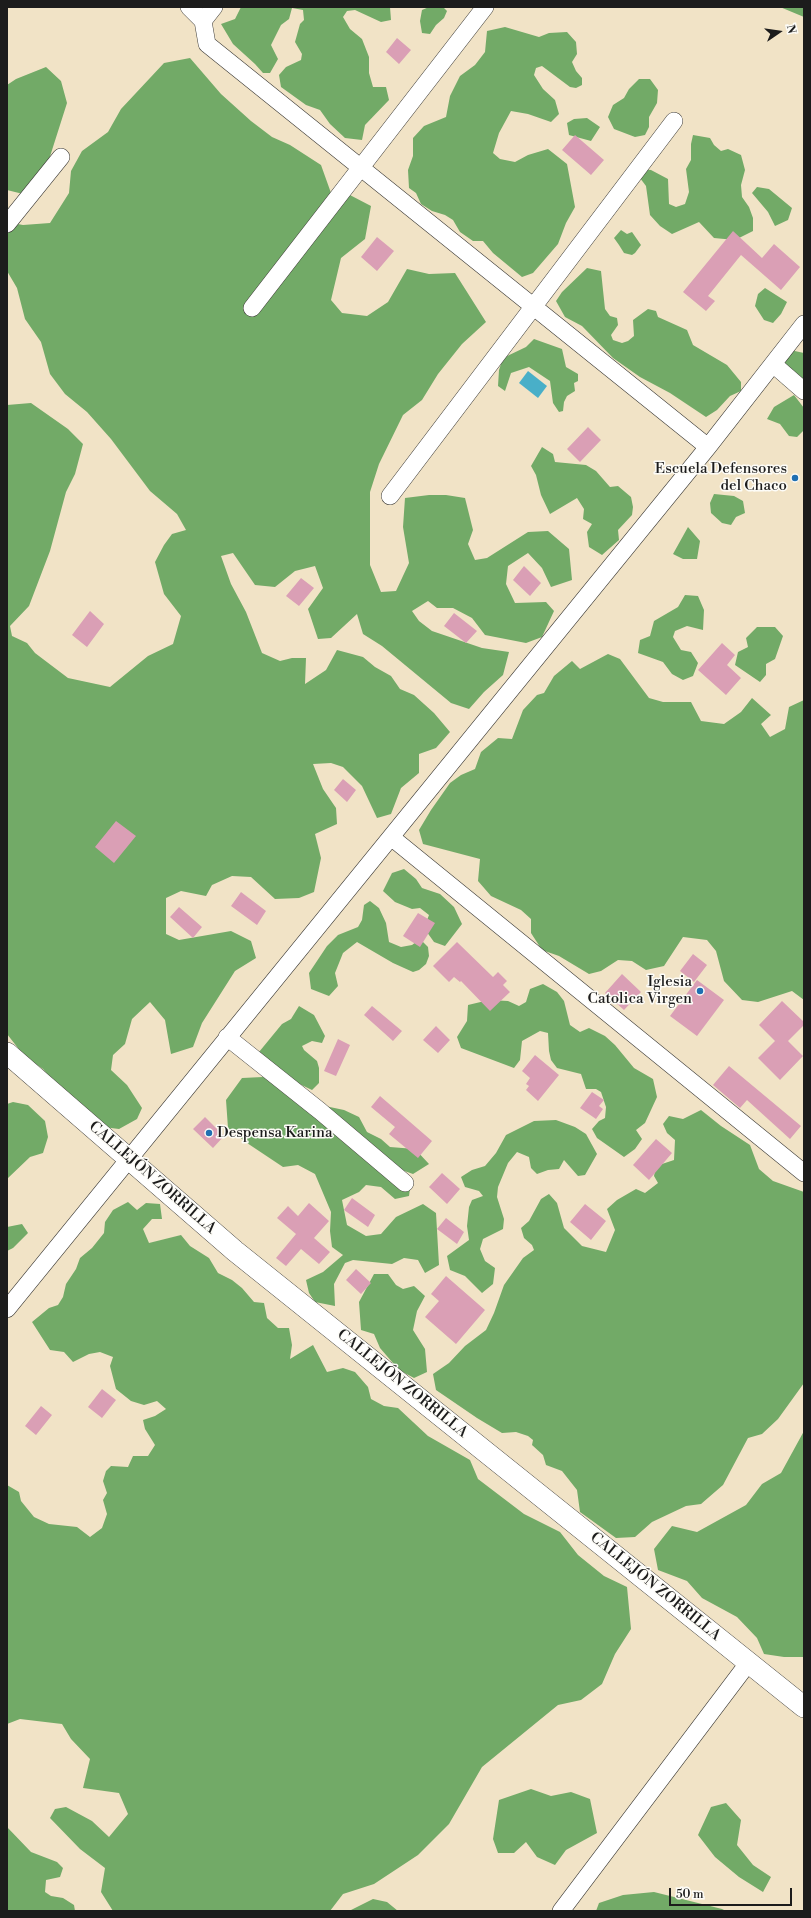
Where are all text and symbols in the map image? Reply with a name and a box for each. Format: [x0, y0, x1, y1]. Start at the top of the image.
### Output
north arrow [759, 12, 799, 52]
text: N [783, 23, 798, 35]
place label: Escuela Defensores del Chaco [655, 460, 787, 495]
marker: Escuela Defensores del Chaco [790, 473, 800, 483]
place label: Iglesia Catolica Virgen [588, 973, 692, 1008]
marker: Iglesia Catolica Virgen [695, 986, 705, 996]
street label: CALLEJÓN ZORRILLA [85, 1118, 219, 1238]
place label: Despensa Karina [217, 1124, 333, 1142]
marker: Despensa Karina [204, 1128, 214, 1138]
street label: CALLEJÓN ZORRILLA [333, 1326, 471, 1442]
street label: CALLEJÓN ZORRILLA [586, 1529, 724, 1645]
scale bar [671, 1880, 794, 1906]
text: 50 m [676, 1887, 704, 1902]

